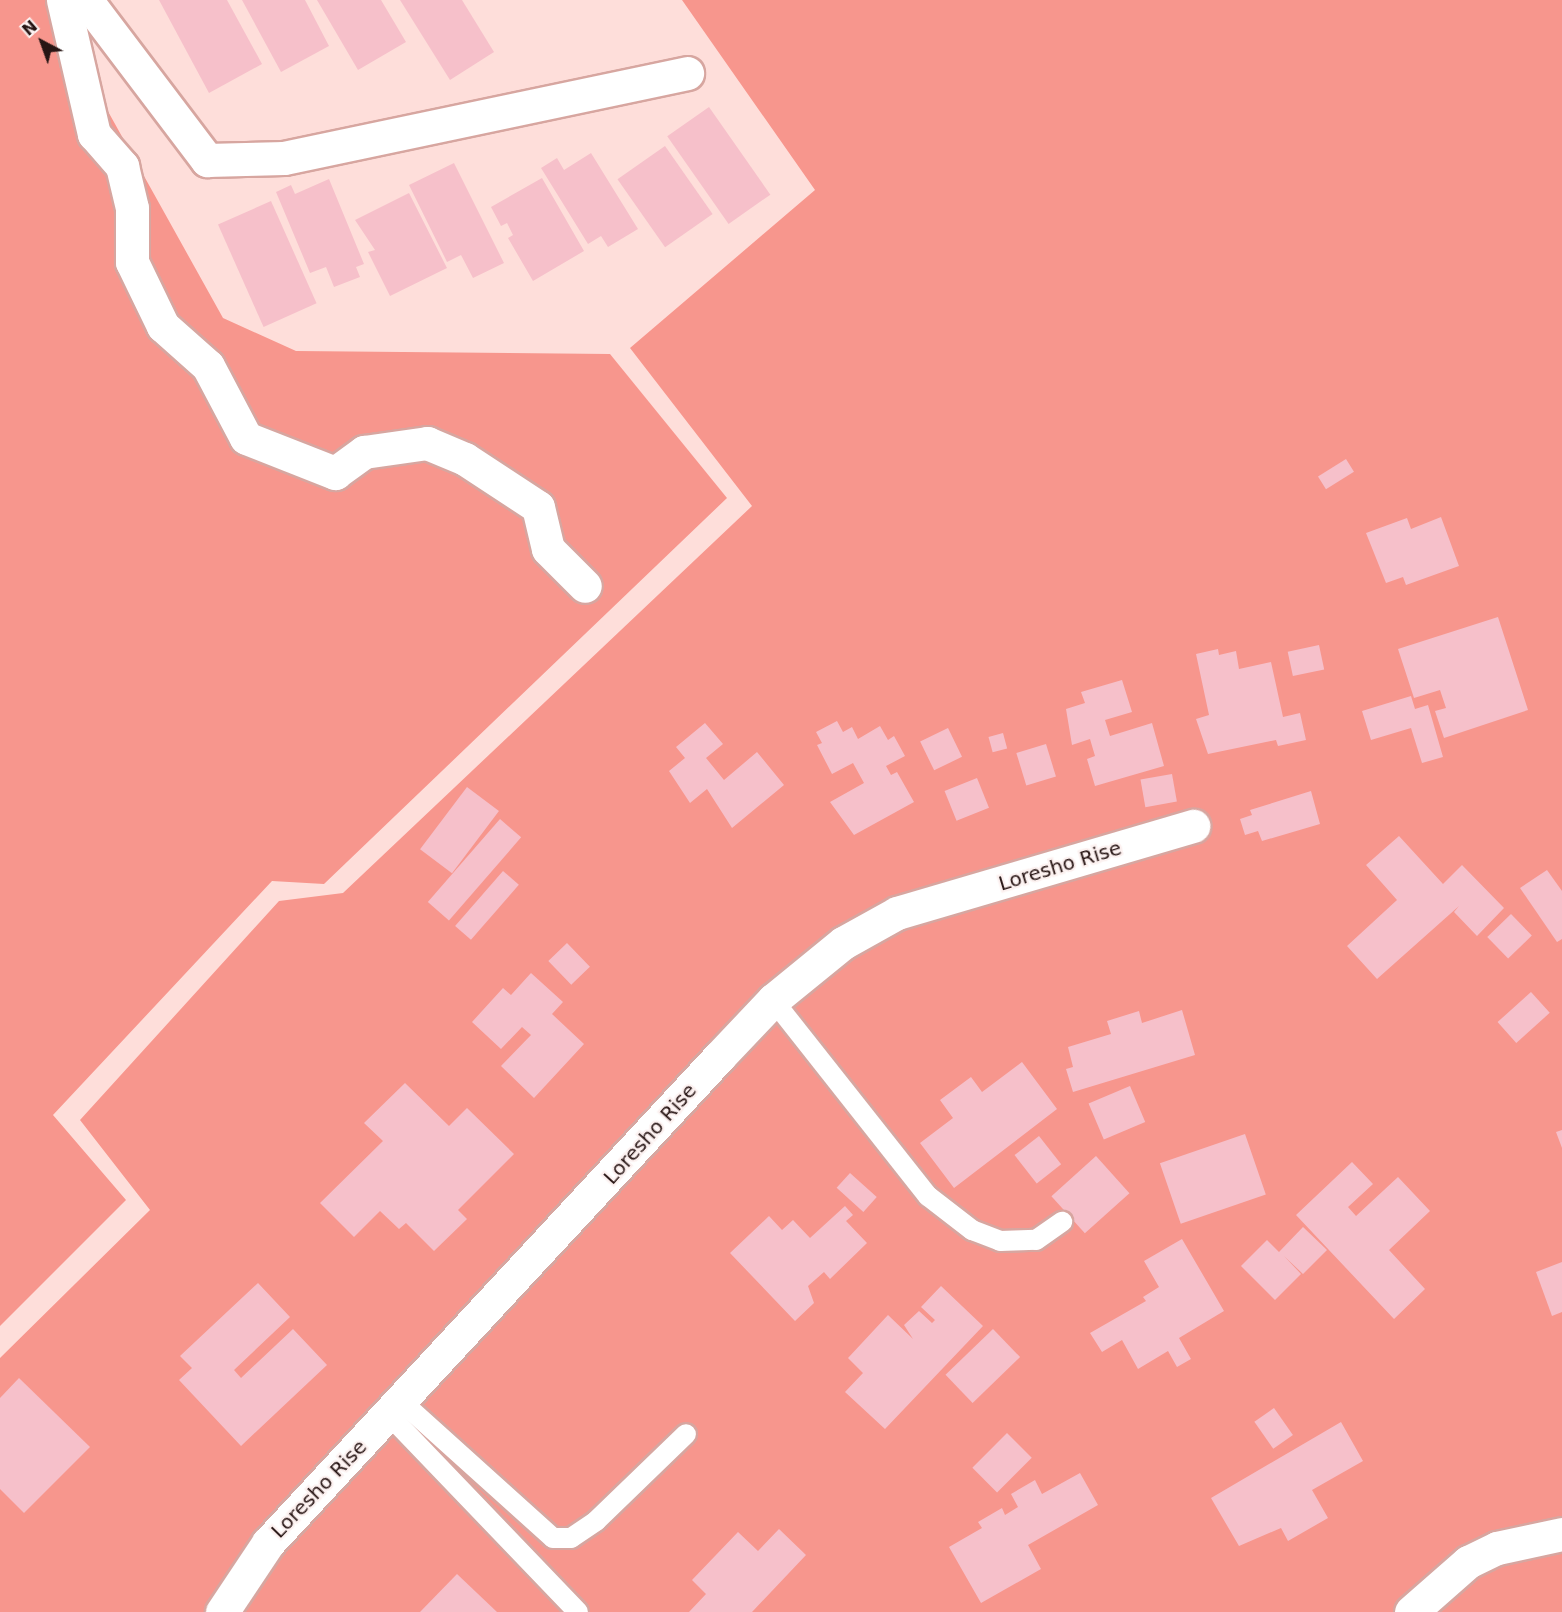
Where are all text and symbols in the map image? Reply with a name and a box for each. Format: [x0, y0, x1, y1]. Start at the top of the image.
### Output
north arrow [12, 12, 72, 72]
text: N [19, 16, 41, 40]
street label: Loresho Rise [996, 836, 1124, 896]
street label: Loresho Rise [599, 1079, 701, 1189]
street label: Loresho Rise [266, 1435, 372, 1543]

